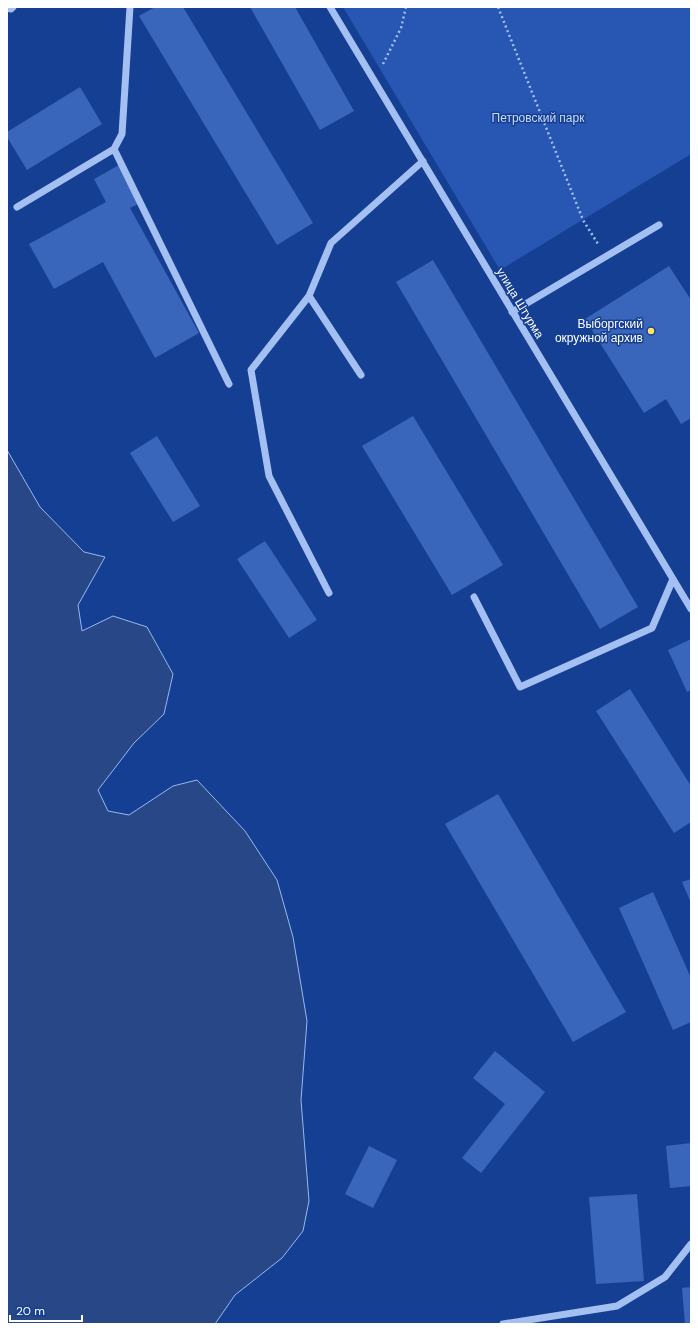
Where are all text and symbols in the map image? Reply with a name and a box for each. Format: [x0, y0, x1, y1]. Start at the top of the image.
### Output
park label: Петровский парк [492, 110, 585, 126]
street label: улица Штурма [492, 264, 548, 342]
place label: Выборгский окружной архив [555, 316, 643, 346]
marker: Выборгский окружной архив [646, 326, 656, 336]
scale bar [10, 1297, 82, 1323]
text: 20 m [16, 1303, 45, 1319]

